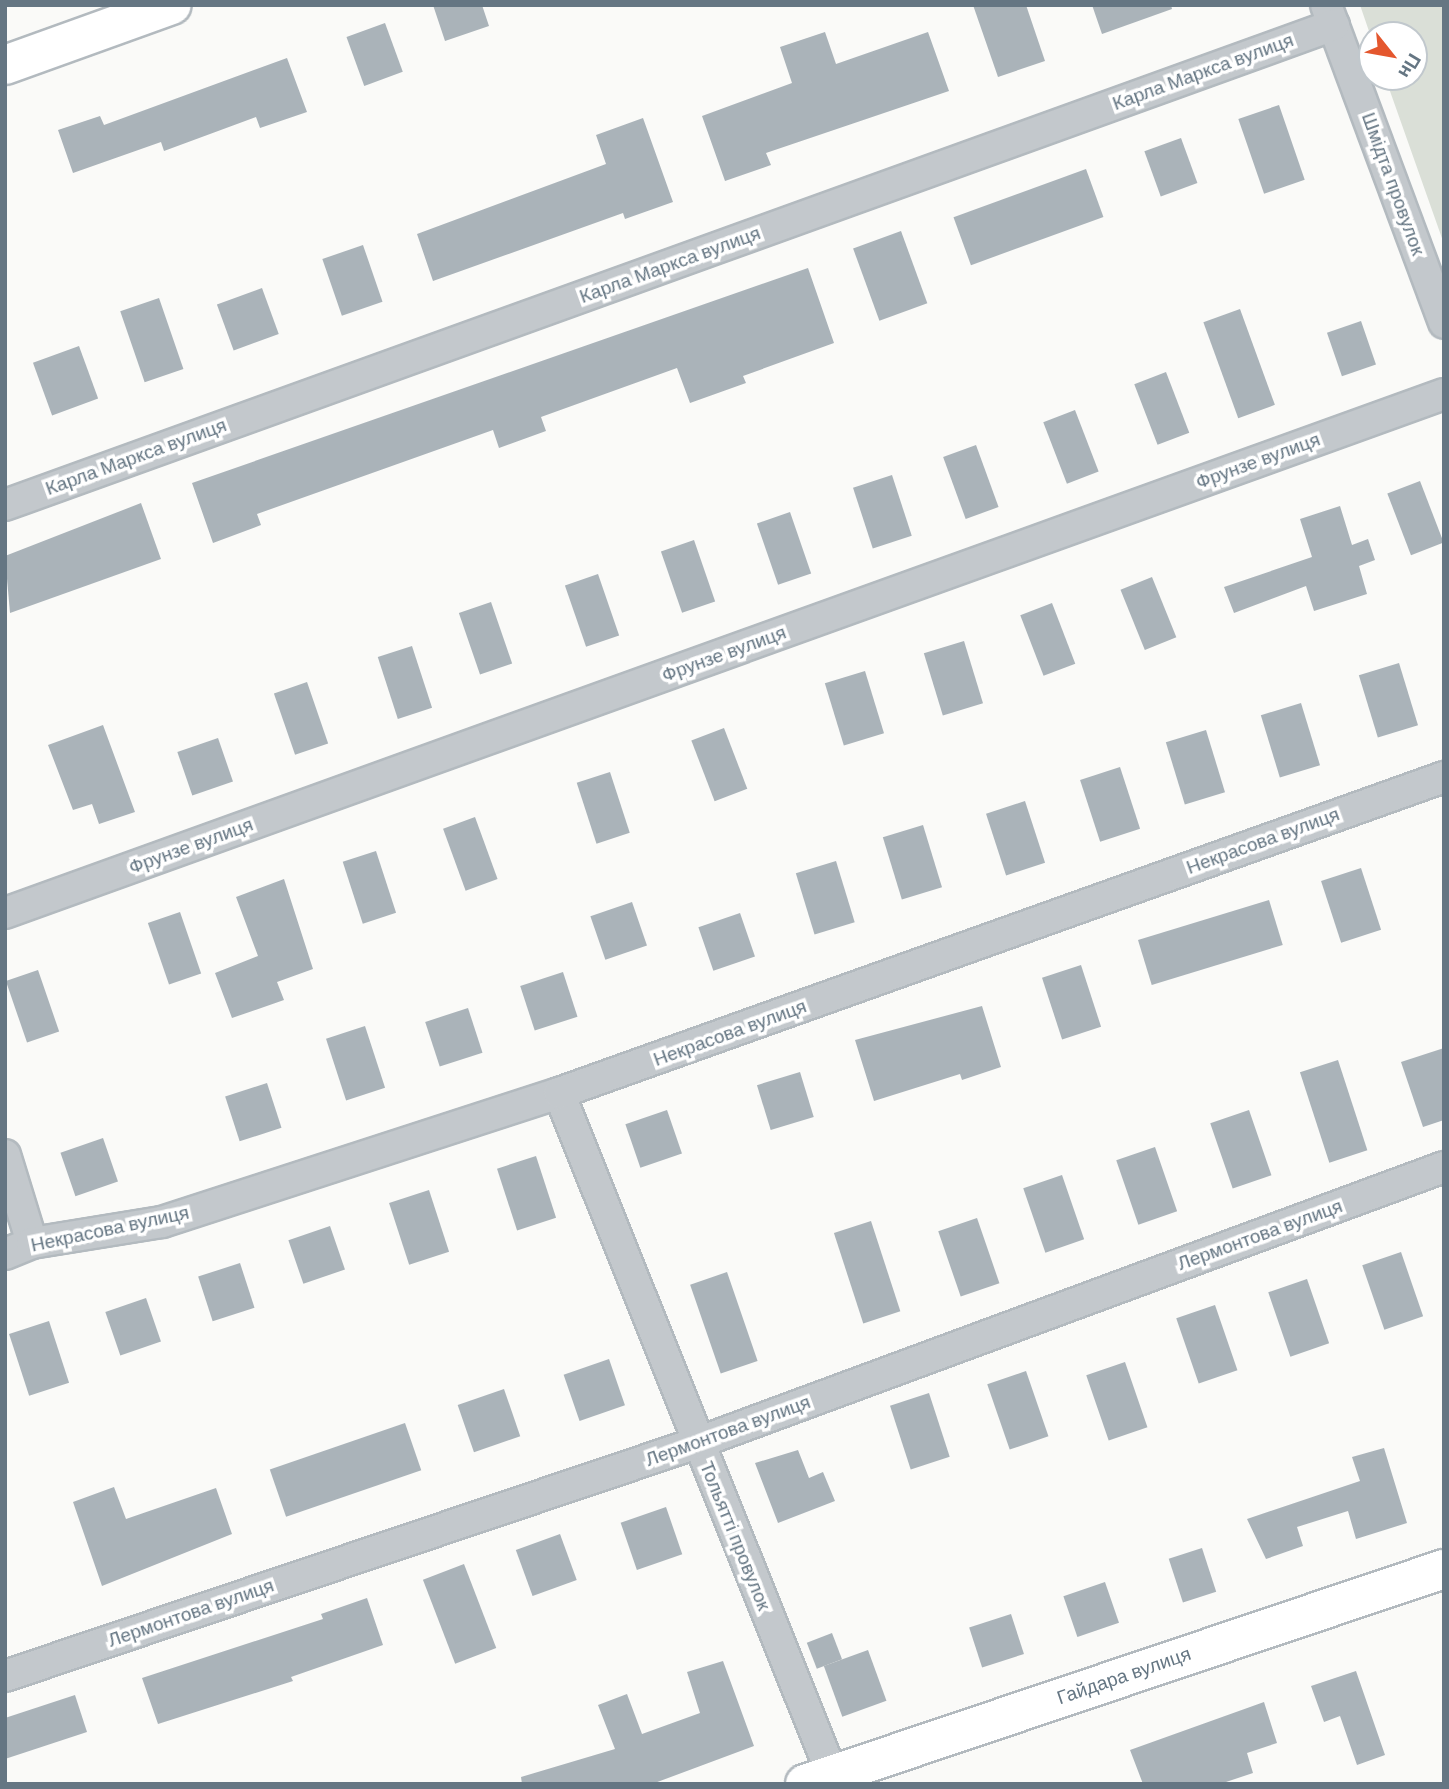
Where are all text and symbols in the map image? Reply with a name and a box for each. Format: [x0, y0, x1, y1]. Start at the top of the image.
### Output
north arrow [1358, 21, 1428, 91]
street label: Карла Маркса вулиця [1109, 29, 1297, 115]
text: Пн [1393, 49, 1427, 83]
street label: Шмідта провулок [1357, 110, 1429, 258]
street label: Карла Маркса вулиця [576, 222, 764, 308]
street label: Карла Маркса вулиця [42, 414, 230, 500]
street label: Фрунзе вулиця [1193, 428, 1323, 494]
street label: Фрунзе вулиця [659, 621, 789, 687]
street label: Некрасова вулиця [1183, 803, 1343, 879]
street label: Фрунзе вулиця [126, 813, 256, 879]
street label: Некрасова вулиця [650, 995, 810, 1071]
street label: Лермонтова вулиця [1174, 1195, 1346, 1275]
street label: Некрасова вулиця [29, 1201, 191, 1257]
street label: Лермонтова вулиця [642, 1391, 814, 1471]
street label: Тольятті провулок [695, 1458, 775, 1614]
street label: Лермонтова вулиця [105, 1574, 277, 1652]
street label: Гайдара вулиця [1054, 1642, 1194, 1710]

